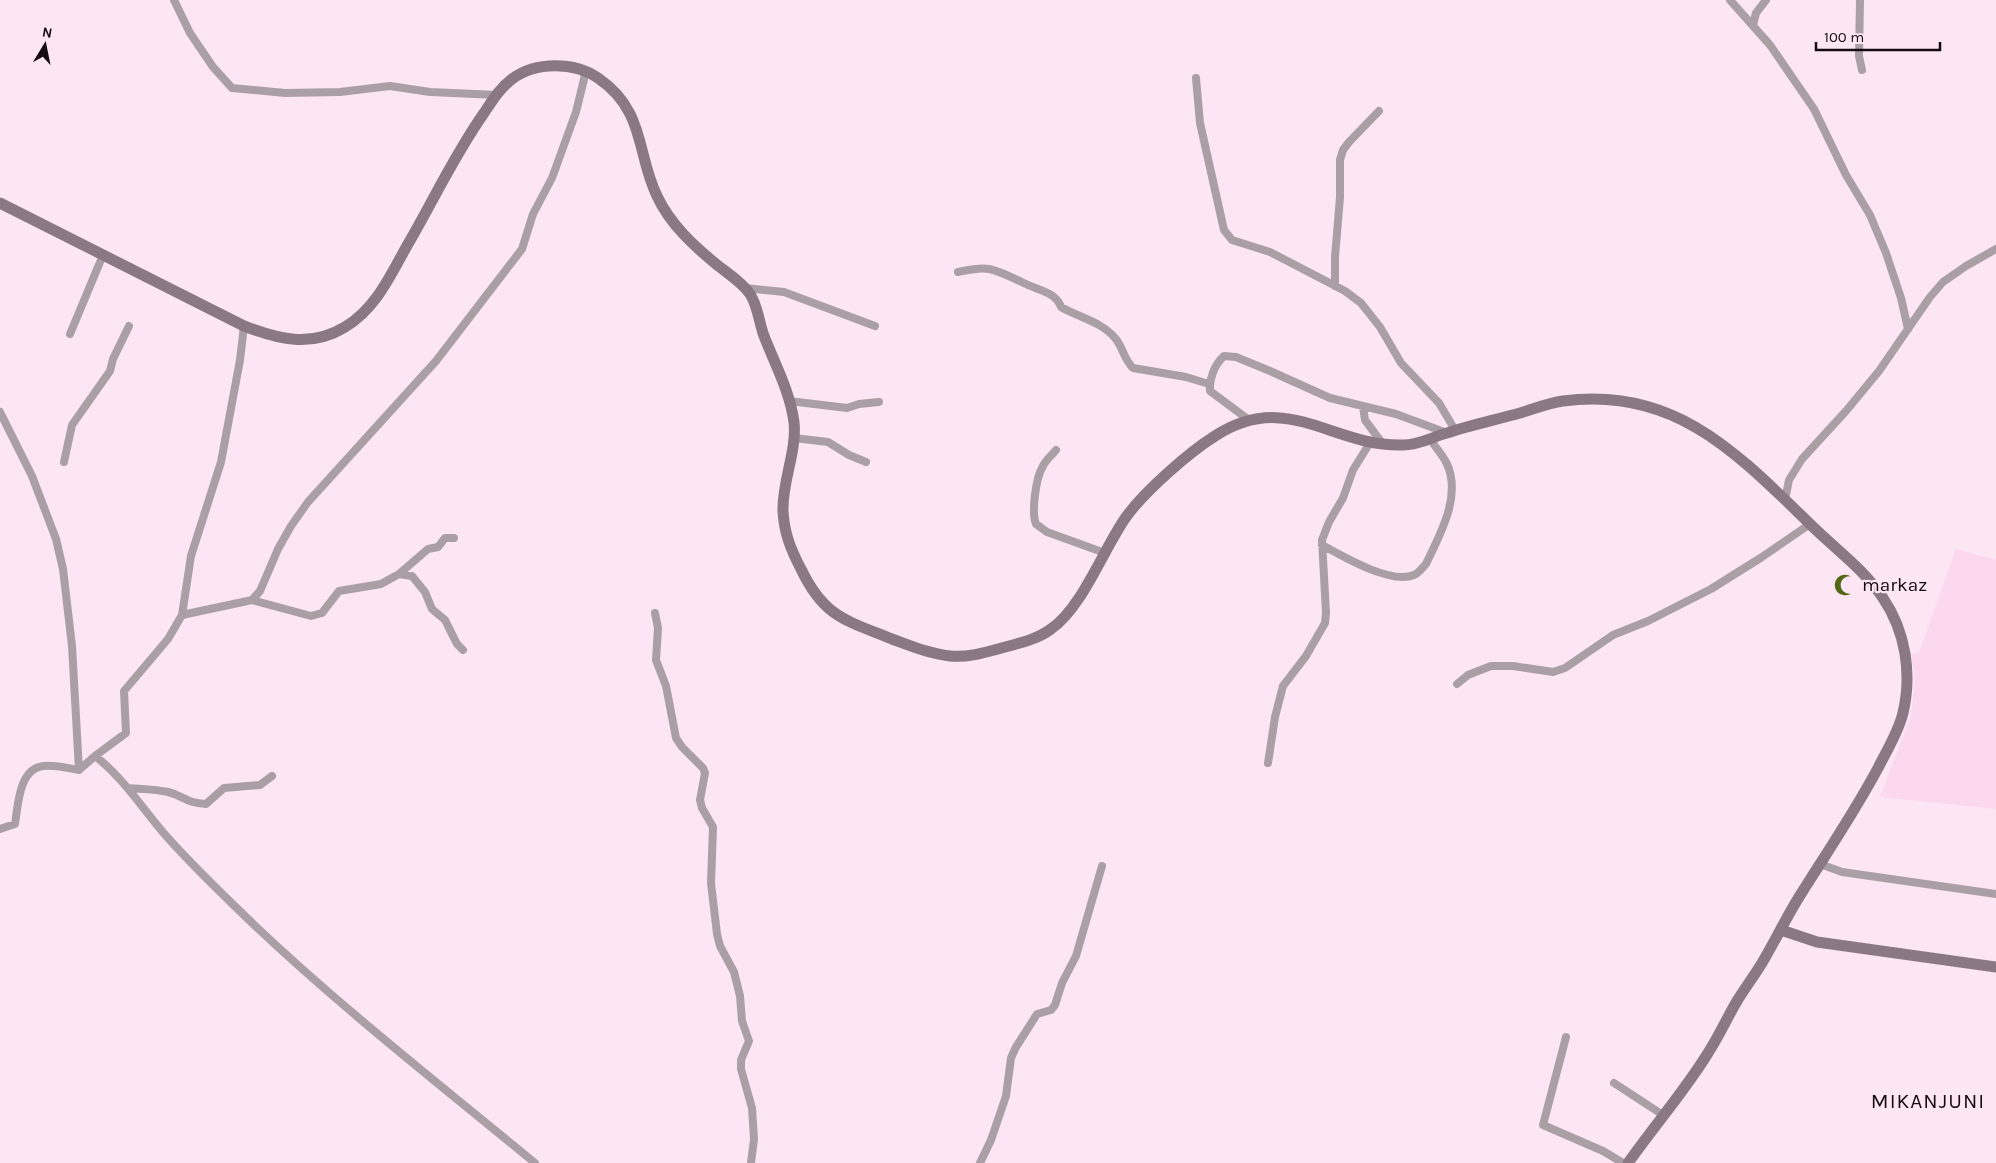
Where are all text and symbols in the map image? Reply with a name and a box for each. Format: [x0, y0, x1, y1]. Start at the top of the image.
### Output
north arrow [20, 20, 70, 70]
scale bar [1816, 20, 1940, 52]
text: N [41, 23, 54, 42]
text: 100 m [1824, 28, 1864, 46]
mosque icon: markaz [1832, 572, 1858, 598]
place label: markaz [1862, 574, 1927, 596]
district label: MIKANJUNI [1871, 1089, 1985, 1113]

